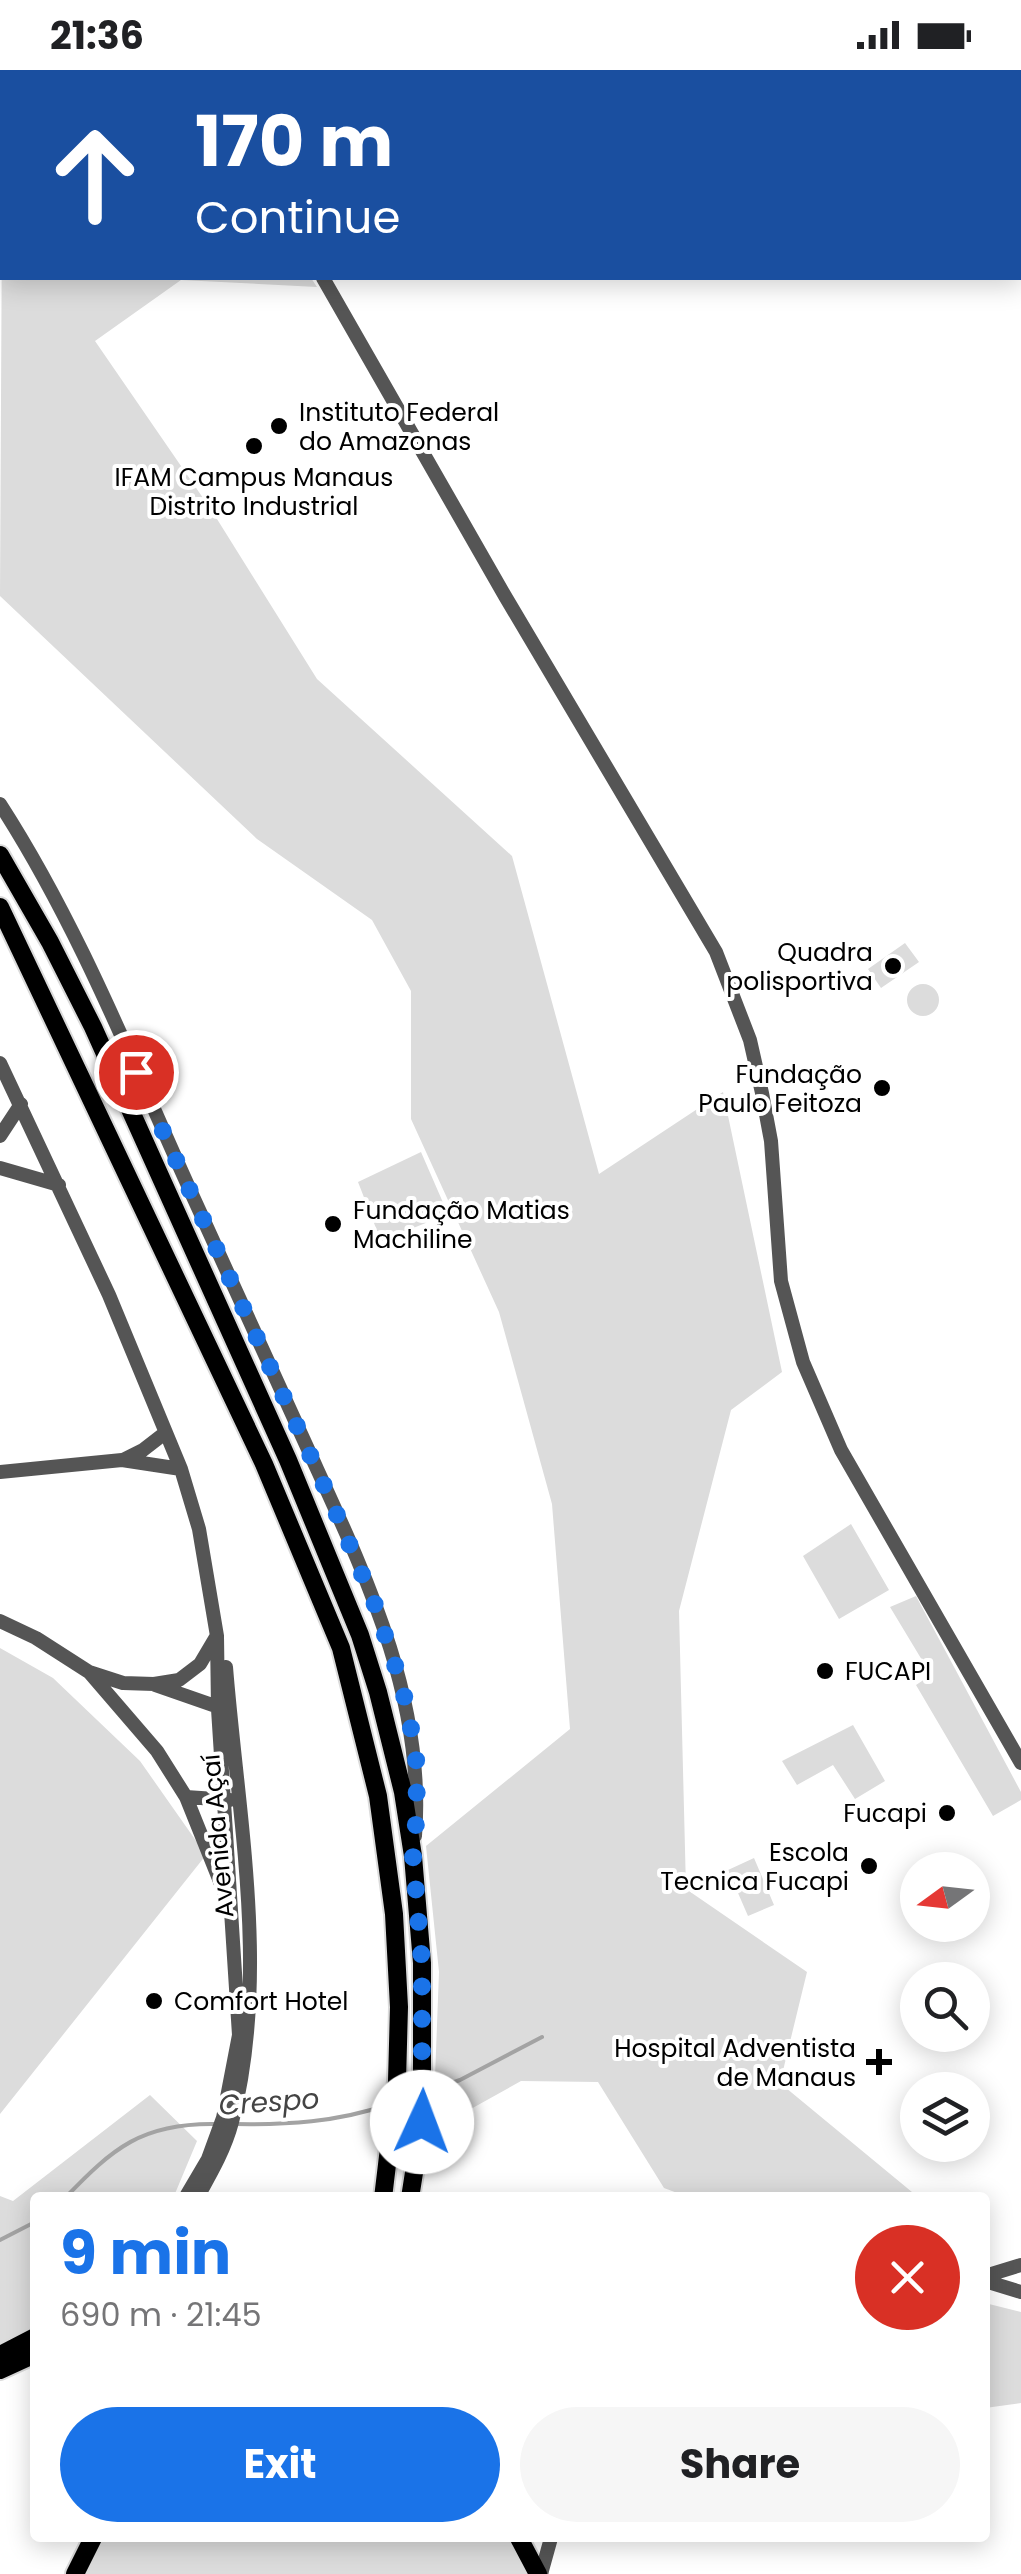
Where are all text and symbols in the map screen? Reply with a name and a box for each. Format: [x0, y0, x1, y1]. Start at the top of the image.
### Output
text: 21:36 [50, 9, 144, 62]
text: 170 m [195, 92, 393, 191]
icon: ahead [30, 110, 160, 240]
text: Continue [195, 186, 400, 249]
place label: Instituto Federal do Amazonas [299, 395, 499, 459]
marker: Instituto Federal do Amazonas [268, 415, 290, 437]
marker: IFAM Campus Manaus Distrito Industrial [243, 435, 265, 457]
place label: IFAM Campus Manaus Distrito Industrial [115, 460, 393, 524]
place label: Quadra polisportiva [726, 935, 873, 999]
marker: Quadra polisportiva [882, 955, 904, 977]
pin [94, 1030, 179, 1115]
icon: arrive [109, 1045, 164, 1100]
place label: Fundação Paulo Feitoza [698, 1057, 862, 1121]
marker: Fundação Paulo Feitoza [871, 1077, 893, 1099]
place label: Fundação Matias Machiline [353, 1193, 570, 1257]
marker: Fundação Matias Machiline [322, 1213, 344, 1235]
place label: FUCAPI [845, 1654, 931, 1689]
marker: FUCAPI [814, 1660, 836, 1682]
street label: Avenida Açaí [193, 1753, 243, 1919]
place label: Fucapi [843, 1796, 927, 1831]
marker: Fucapi [936, 1802, 958, 1824]
place label: Escola Tecnica Fucapi [660, 1835, 849, 1899]
north arrow [900, 1852, 990, 1942]
map controls [900, 1852, 990, 2162]
marker: Escola Tecnica Fucapi [858, 1855, 880, 1877]
button: search [900, 1962, 990, 2052]
place label: Comfort Hotel [174, 1984, 348, 2019]
marker: Comfort Hotel [143, 1990, 165, 2012]
place label: Hospital Adventista de Manaus [614, 2031, 856, 2095]
marker: Hospital Adventista de Manaus [866, 2049, 892, 2075]
position arrow [370, 2070, 474, 2174]
button: layers [900, 2072, 990, 2162]
water label: Crespo [217, 2079, 321, 2125]
text: 9 min [60, 2211, 231, 2295]
button: close [855, 2225, 960, 2330]
text: 690 m · 21:45 [60, 2292, 262, 2337]
button: Exit [60, 2407, 500, 2522]
button: Share [520, 2407, 960, 2522]

